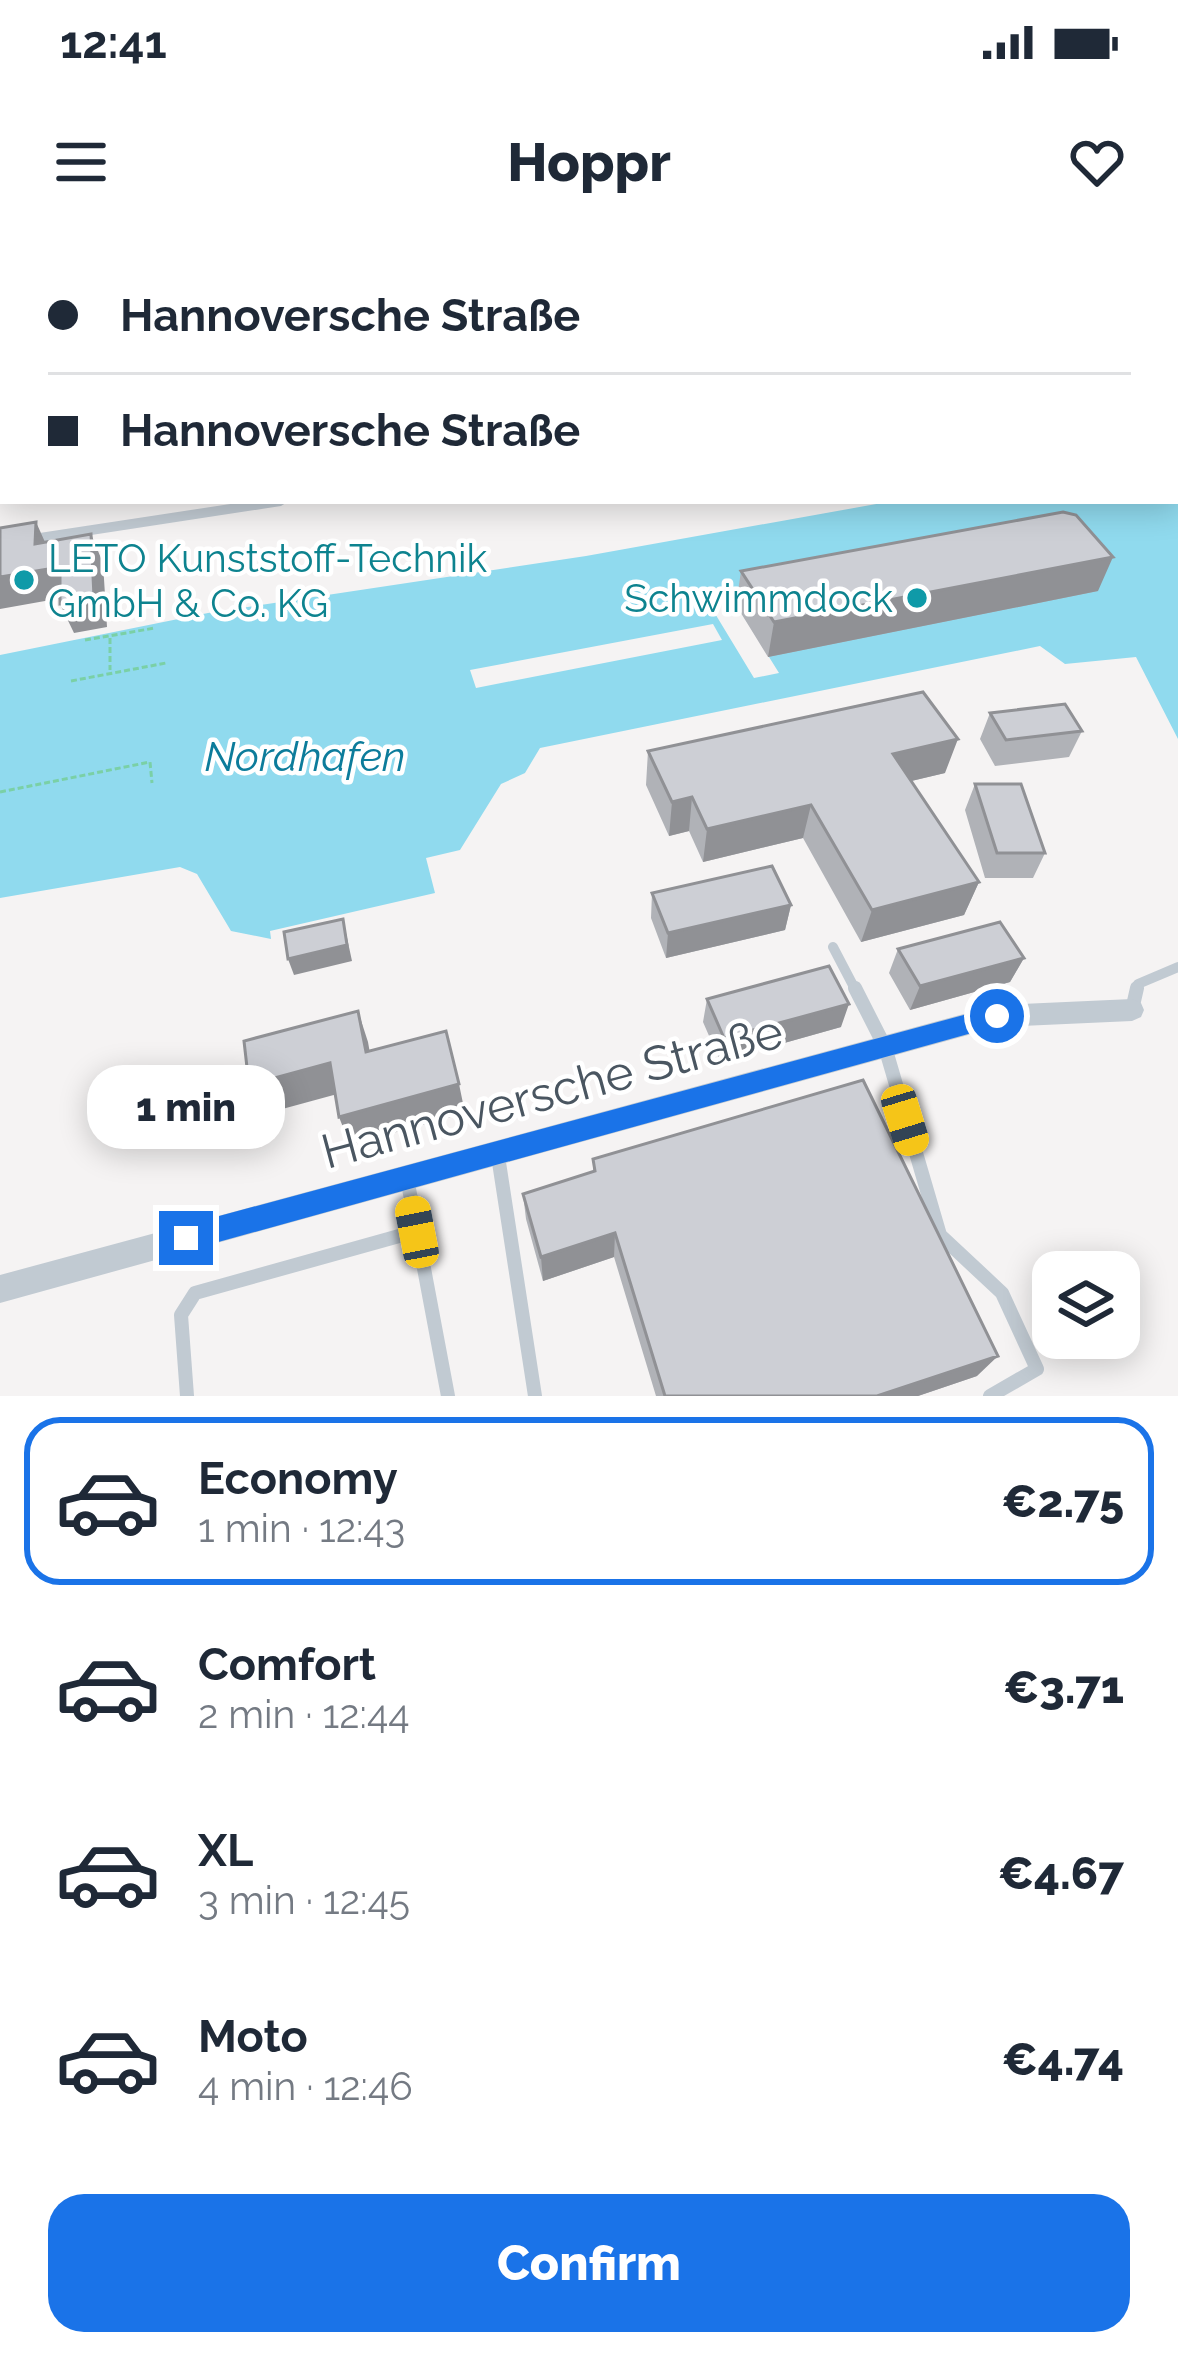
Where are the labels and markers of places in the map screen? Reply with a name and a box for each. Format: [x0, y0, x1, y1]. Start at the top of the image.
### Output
place label: LETO Kunststoff-Technik GmbH & Co. KG [48, 535, 488, 626]
marker: LETO Kunststoff-Technik GmbH & Co. KG [11, 567, 37, 593]
place label: Schwimmdock [624, 575, 893, 621]
marker: Schwimmdock [904, 585, 930, 611]

